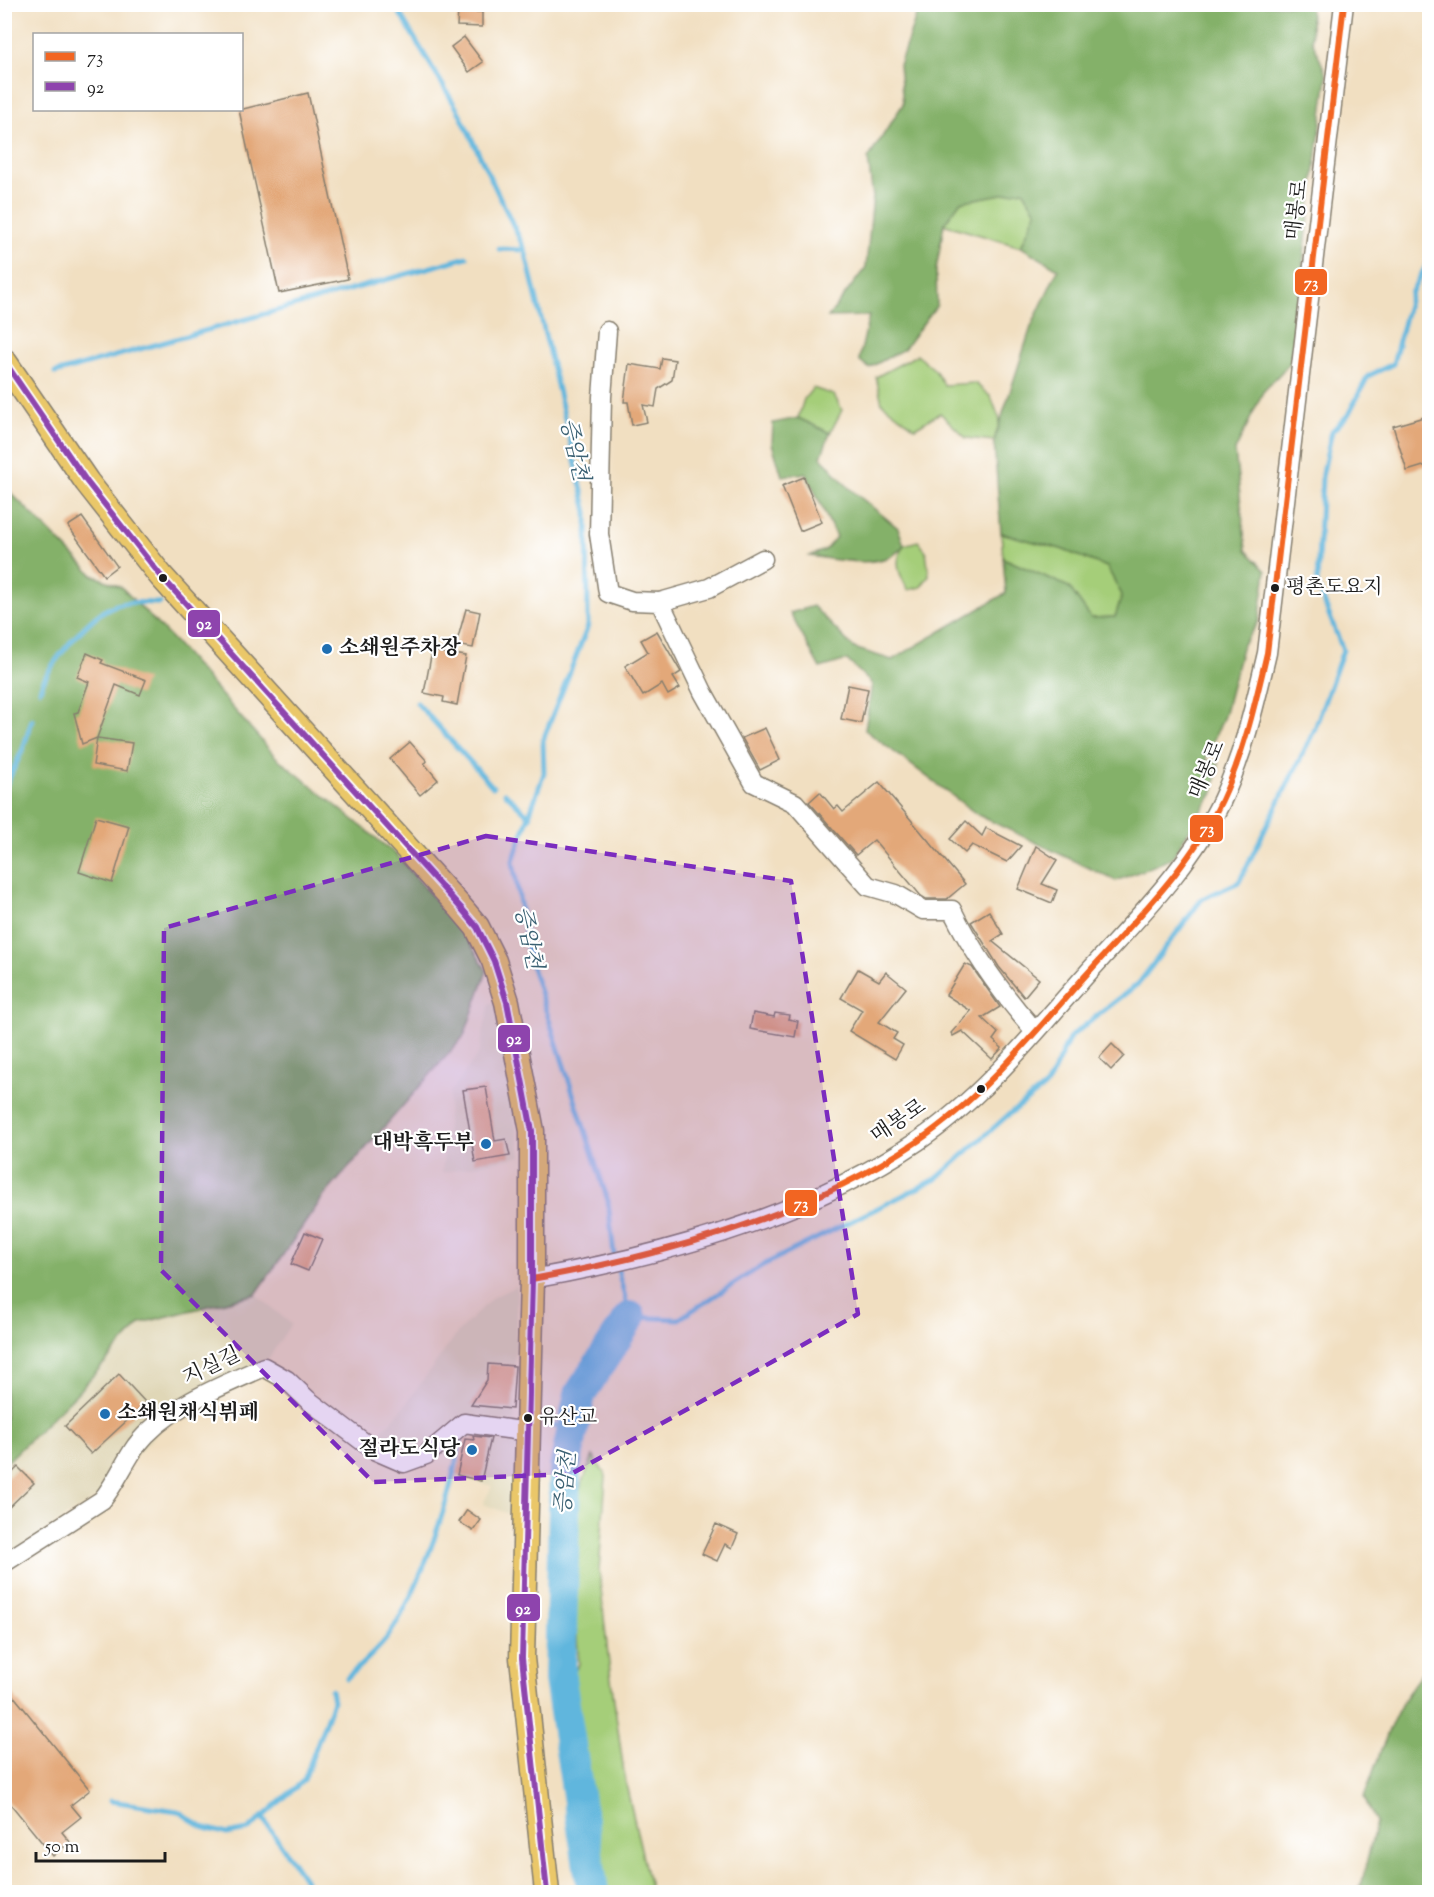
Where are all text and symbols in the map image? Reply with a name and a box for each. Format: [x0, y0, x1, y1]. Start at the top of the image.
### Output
legend [33, 33, 243, 111]
text: 73 [87, 46, 103, 72]
text: 92 [87, 76, 105, 102]
street label: 매봉로 [1279, 178, 1317, 242]
line badge: 73 [1294, 268, 1328, 296]
text: 73 [1304, 273, 1319, 296]
water label: 증암천 [550, 415, 596, 486]
unlabelled marker [157, 572, 169, 584]
place label: 평촌도요지 [1286, 574, 1383, 603]
marker: 평촌도요지 [1269, 582, 1281, 594]
line badge: 92 [187, 609, 221, 638]
text: 92 [196, 614, 212, 637]
place label: 소쇄원주차장 [339, 634, 461, 664]
marker: 소쇄원주차장 [320, 642, 334, 656]
street label: 매봉로 [1182, 736, 1234, 804]
line badge: 73 [1189, 814, 1224, 843]
text: 73 [1200, 819, 1215, 842]
water label: 증암천 [505, 903, 550, 974]
line badge: 92 [497, 1024, 531, 1053]
text: 92 [506, 1029, 522, 1052]
unlabelled marker [975, 1083, 987, 1095]
street label: 매봉로 [865, 1093, 933, 1151]
place label: 대박흑두부 [373, 1129, 474, 1159]
marker: 대박흑두부 [479, 1137, 493, 1151]
line badge: 73 [784, 1189, 818, 1217]
text: 73 [794, 1194, 809, 1217]
street label: 지실길 [178, 1340, 246, 1394]
place label: 소쇄원채식뷔페 [117, 1399, 259, 1429]
place label: 유산교 [539, 1404, 598, 1433]
marker: 소쇄원채식뷔페 [98, 1407, 112, 1421]
marker: 유산교 [522, 1412, 534, 1424]
place label: 절라도식당 [359, 1435, 461, 1465]
marker: 절라도식당 [465, 1443, 479, 1457]
water label: 증암천 [548, 1448, 586, 1516]
line badge: 92 [506, 1593, 541, 1622]
text: 92 [515, 1599, 531, 1622]
scale bar [36, 1825, 165, 1863]
text: 50 m [44, 1835, 80, 1861]

